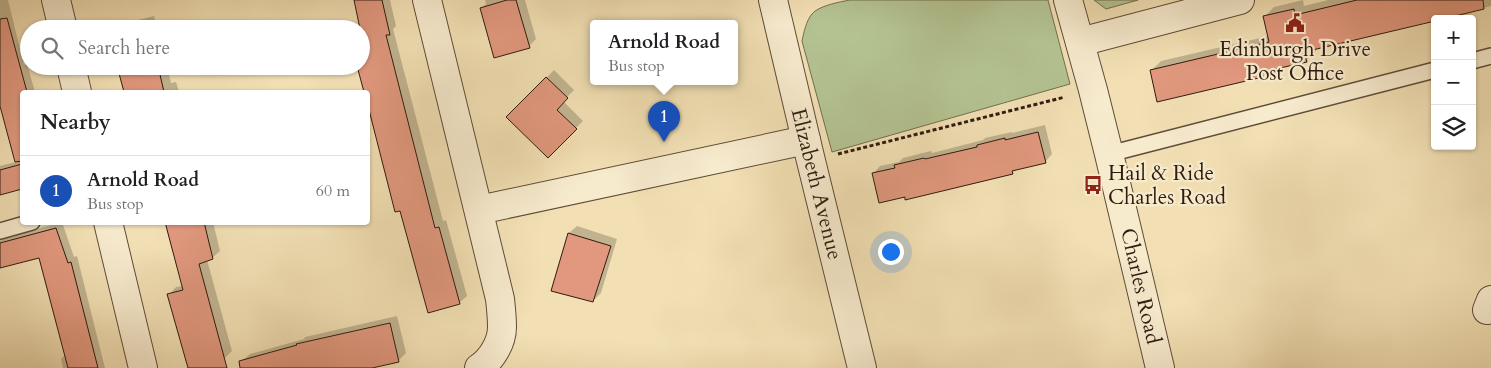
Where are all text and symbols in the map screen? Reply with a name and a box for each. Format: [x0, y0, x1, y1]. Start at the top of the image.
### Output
public building icon: Edinburgh Drive Post Office [1284, 12, 1306, 34]
map controls [1431, 15, 1476, 150]
button: + [1431, 15, 1476, 60]
search box [20, 20, 370, 75]
popup [590, 20, 738, 85]
text: Arnold Road [608, 29, 720, 55]
icon: search [38, 34, 66, 62]
text: Search here [78, 35, 170, 61]
place label: Edinburgh Drive Post Office [1219, 35, 1371, 88]
text: Bus stop [608, 55, 665, 77]
button: − [1431, 60, 1476, 105]
pin: 1 [648, 101, 680, 142]
street label: Elizabeth Avenue [784, 105, 849, 263]
button: layers [1431, 105, 1476, 150]
text: Nearby [40, 108, 111, 137]
place label: Hail & Ride Charles Road [1108, 159, 1226, 212]
text: Arnold Road [87, 167, 199, 193]
bus stop icon: Hail & Ride Charles Road [1082, 174, 1104, 196]
text: 1 [52, 180, 60, 202]
text: 60 m [316, 180, 350, 202]
text: Bus stop [87, 193, 144, 215]
street label: Charles Road [1113, 225, 1168, 347]
your location [878, 239, 904, 265]

